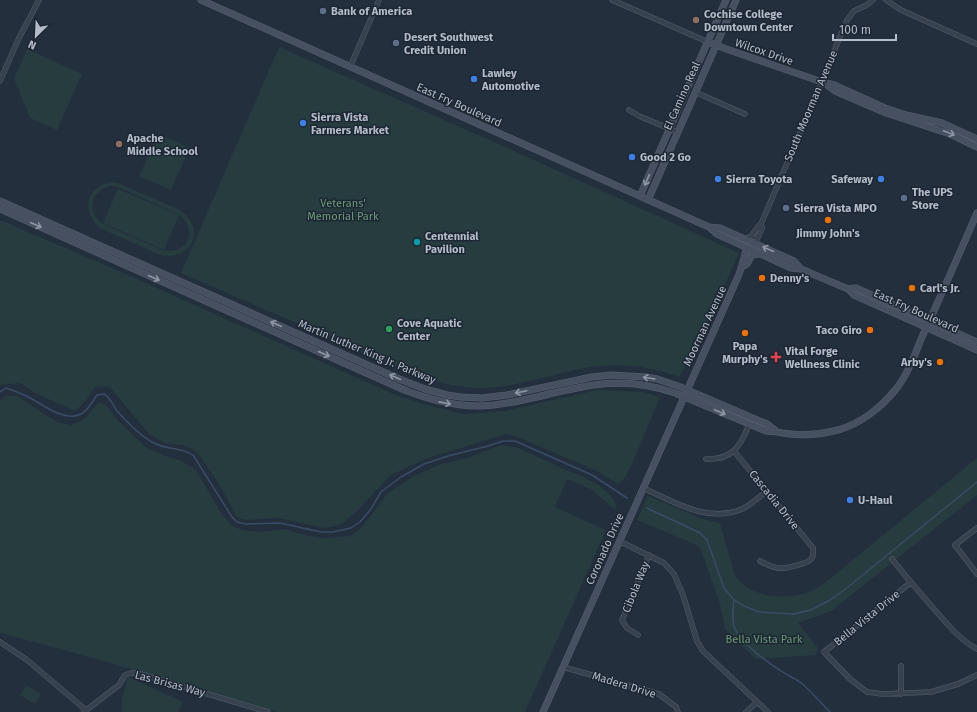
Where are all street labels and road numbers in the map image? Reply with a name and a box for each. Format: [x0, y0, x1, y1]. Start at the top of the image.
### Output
street label: Wilcox Drive [733, 36, 795, 68]
street label: South Moorman Avenue [782, 49, 840, 163]
street label: El Camino Real [661, 60, 703, 132]
street label: East Fry Boulevard [415, 80, 503, 130]
street label: Moorman Avenue [681, 284, 729, 368]
street label: East Fry Boulevard [872, 286, 960, 336]
street label: Martin Luther King Jr. Parkway [296, 317, 438, 387]
street label: Cascadia Drive [746, 468, 802, 532]
street label: Coronado Drive [583, 511, 627, 587]
street label: Cibola Way [620, 559, 652, 615]
street label: Bella Vista Drive [831, 587, 903, 649]
street label: Las Brisas Way [133, 668, 207, 700]
street label: Madera Drive [591, 669, 657, 701]

